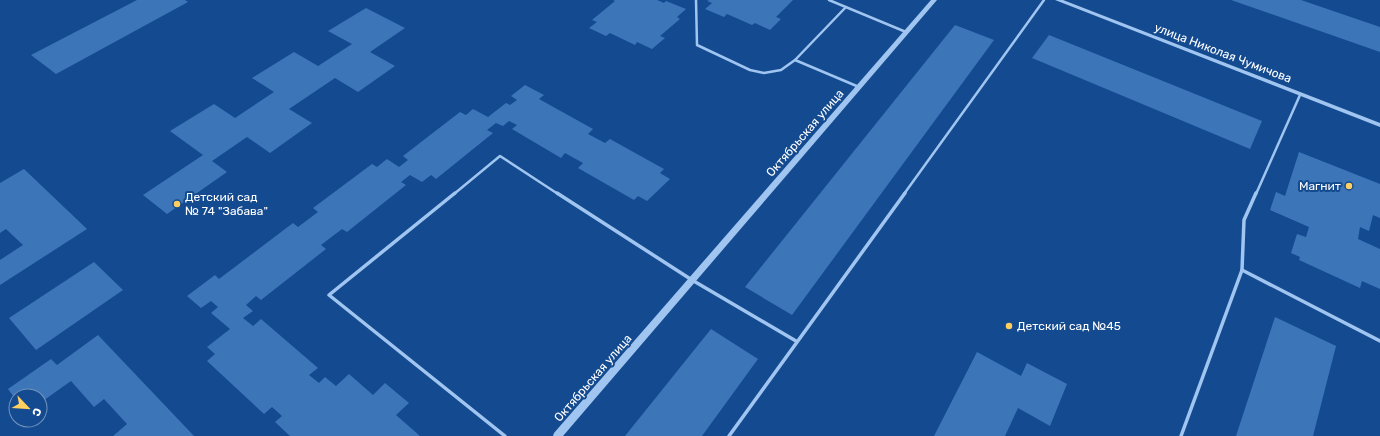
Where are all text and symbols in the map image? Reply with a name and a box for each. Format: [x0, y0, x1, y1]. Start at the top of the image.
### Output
street label: улица Николая Чумичова [1152, 20, 1294, 86]
street label: Октябрьская улица [763, 86, 847, 180]
place label: Магнит [1299, 179, 1341, 193]
marker: Магнит [1344, 181, 1354, 191]
place label: Детский сад № 74 "Забава" [185, 190, 268, 218]
marker: Детский сад № 74 "Забава" [172, 199, 182, 209]
place label: Детский сад №45 [1017, 319, 1121, 333]
marker: Детский сад №45 [1004, 321, 1014, 331]
street label: Октябрьская улица [551, 331, 635, 425]
north arrow [8, 388, 48, 428]
text: С [29, 406, 44, 419]

